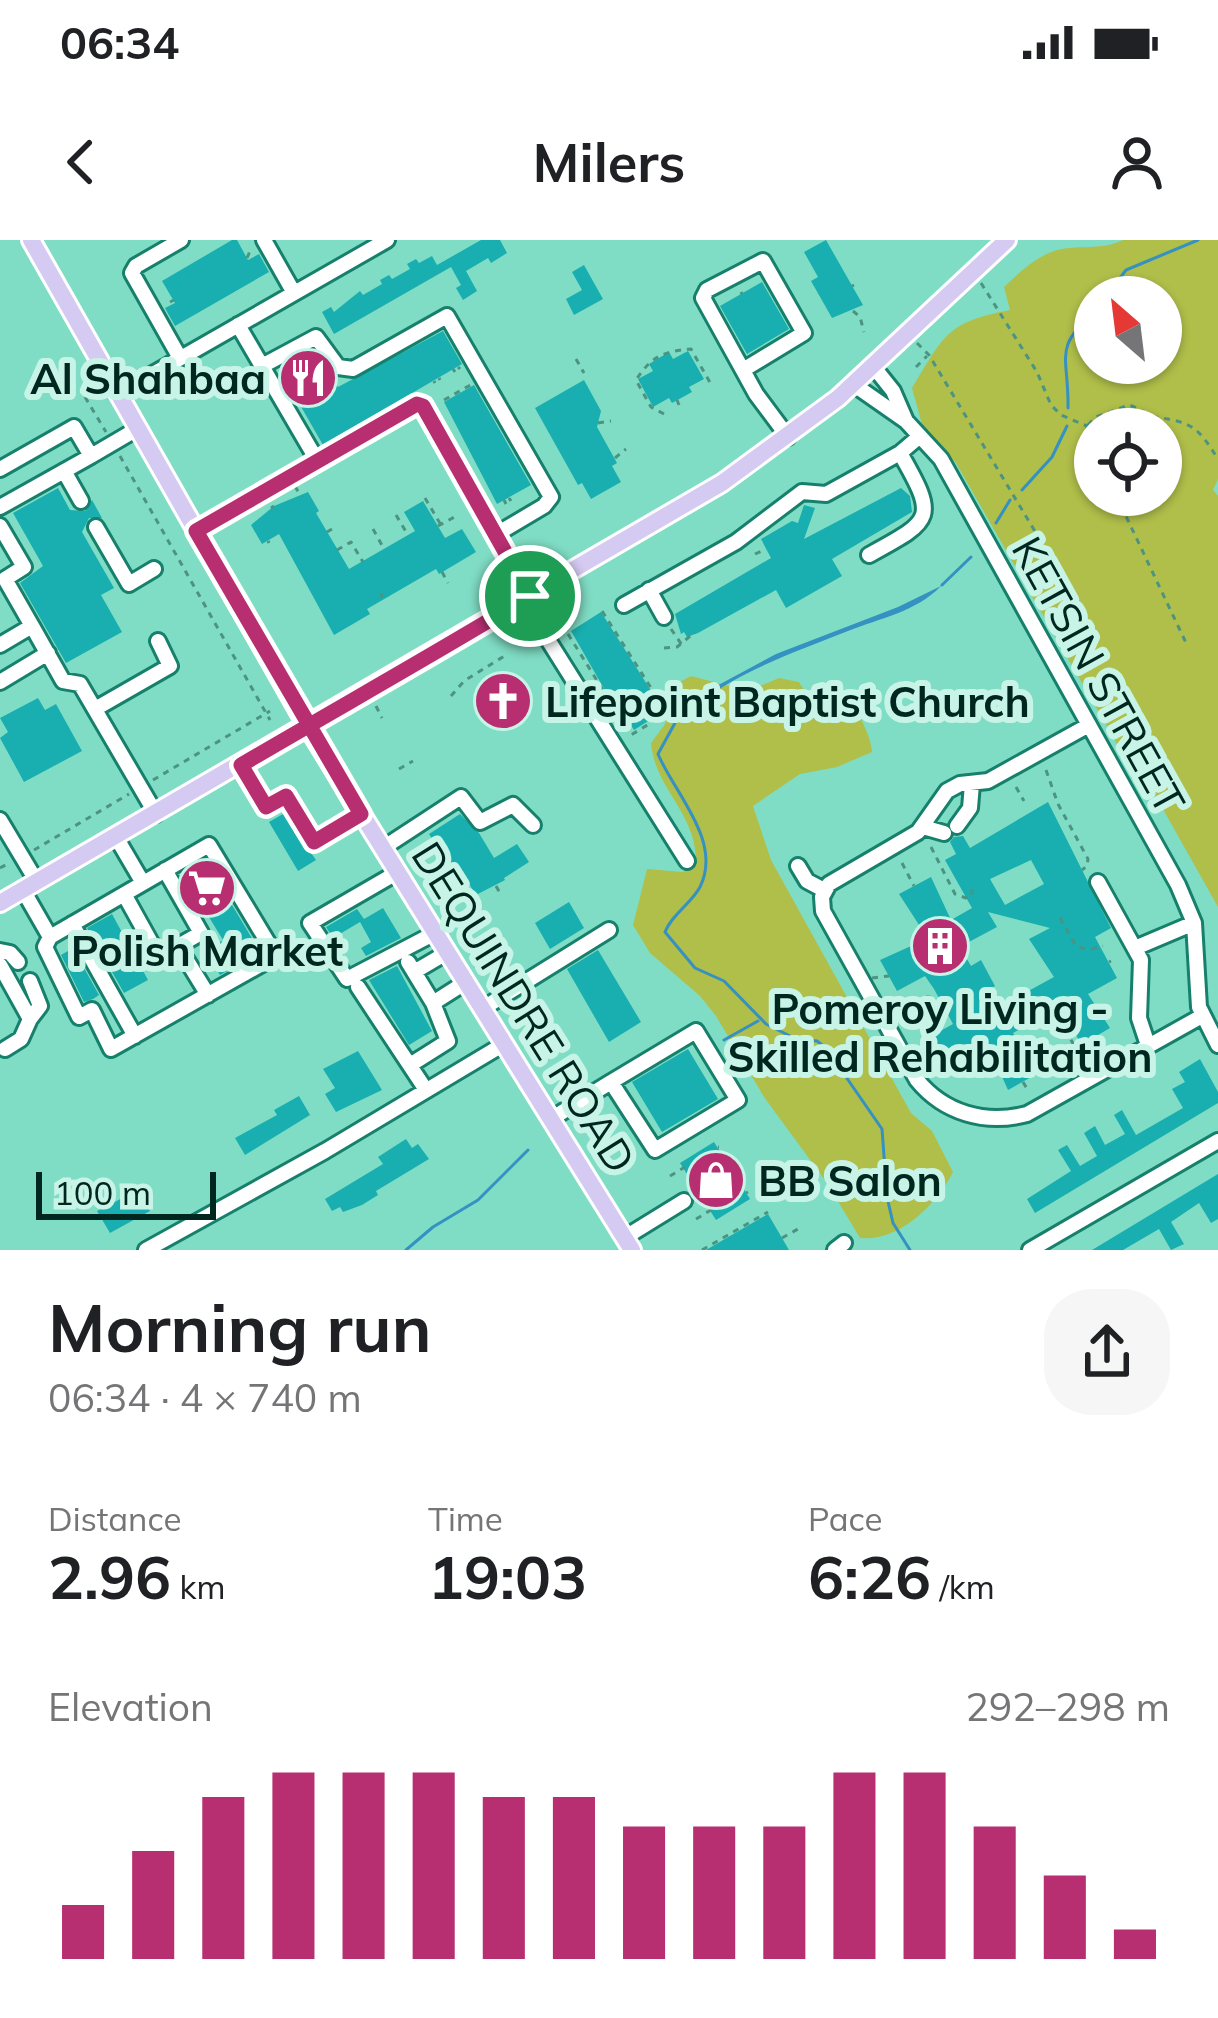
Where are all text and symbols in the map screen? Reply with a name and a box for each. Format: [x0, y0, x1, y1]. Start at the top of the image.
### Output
text: 06:34 [60, 14, 179, 70]
text: Milers [533, 128, 685, 196]
icon: back [48, 129, 114, 195]
icon: person [1104, 129, 1170, 195]
north arrow [1074, 276, 1182, 384]
map controls [1074, 276, 1182, 516]
restaurant icon: Al Shahbaa [277, 347, 339, 409]
place label: Al Shahbaa [30, 352, 266, 405]
button: locate [1074, 408, 1182, 516]
street label: KETSIN STREET [1001, 527, 1197, 823]
pin [479, 545, 581, 647]
icon: arrive [497, 563, 563, 629]
church icon: Lifepoint Baptist Church [472, 670, 534, 732]
place label: Lifepoint Baptist Church [545, 675, 1030, 728]
street label: DEQUINDRE ROAD [401, 832, 647, 1182]
supermarket icon: Polish Market [176, 857, 238, 919]
building icon: Pomeroy Living - Skilled Rehabilitation [909, 915, 971, 977]
place label: Polish Market [71, 924, 343, 977]
place label: Pomeroy Living - Skilled Rehabilitation [728, 982, 1153, 1083]
shop icon: BB Salon [685, 1149, 747, 1211]
place label: BB Salon [758, 1154, 942, 1207]
scale bar [36, 1166, 216, 1219]
text: 100 m [54, 1172, 151, 1213]
text: Morning run [48, 1286, 431, 1369]
button: share [1044, 1289, 1170, 1415]
text: 06:34 · 4 × 740 m [48, 1373, 362, 1422]
text: Distance [48, 1498, 181, 1539]
text: Time [428, 1498, 503, 1539]
text: Pace [808, 1498, 882, 1539]
text: 2.96 [48, 1539, 171, 1614]
text: 19:03 [428, 1539, 587, 1614]
text: 6:26 [808, 1539, 931, 1614]
text: km [171, 1566, 225, 1607]
text: /km [931, 1566, 995, 1607]
text: Elevation [48, 1682, 213, 1731]
text: 292–298 m [965, 1682, 1170, 1731]

